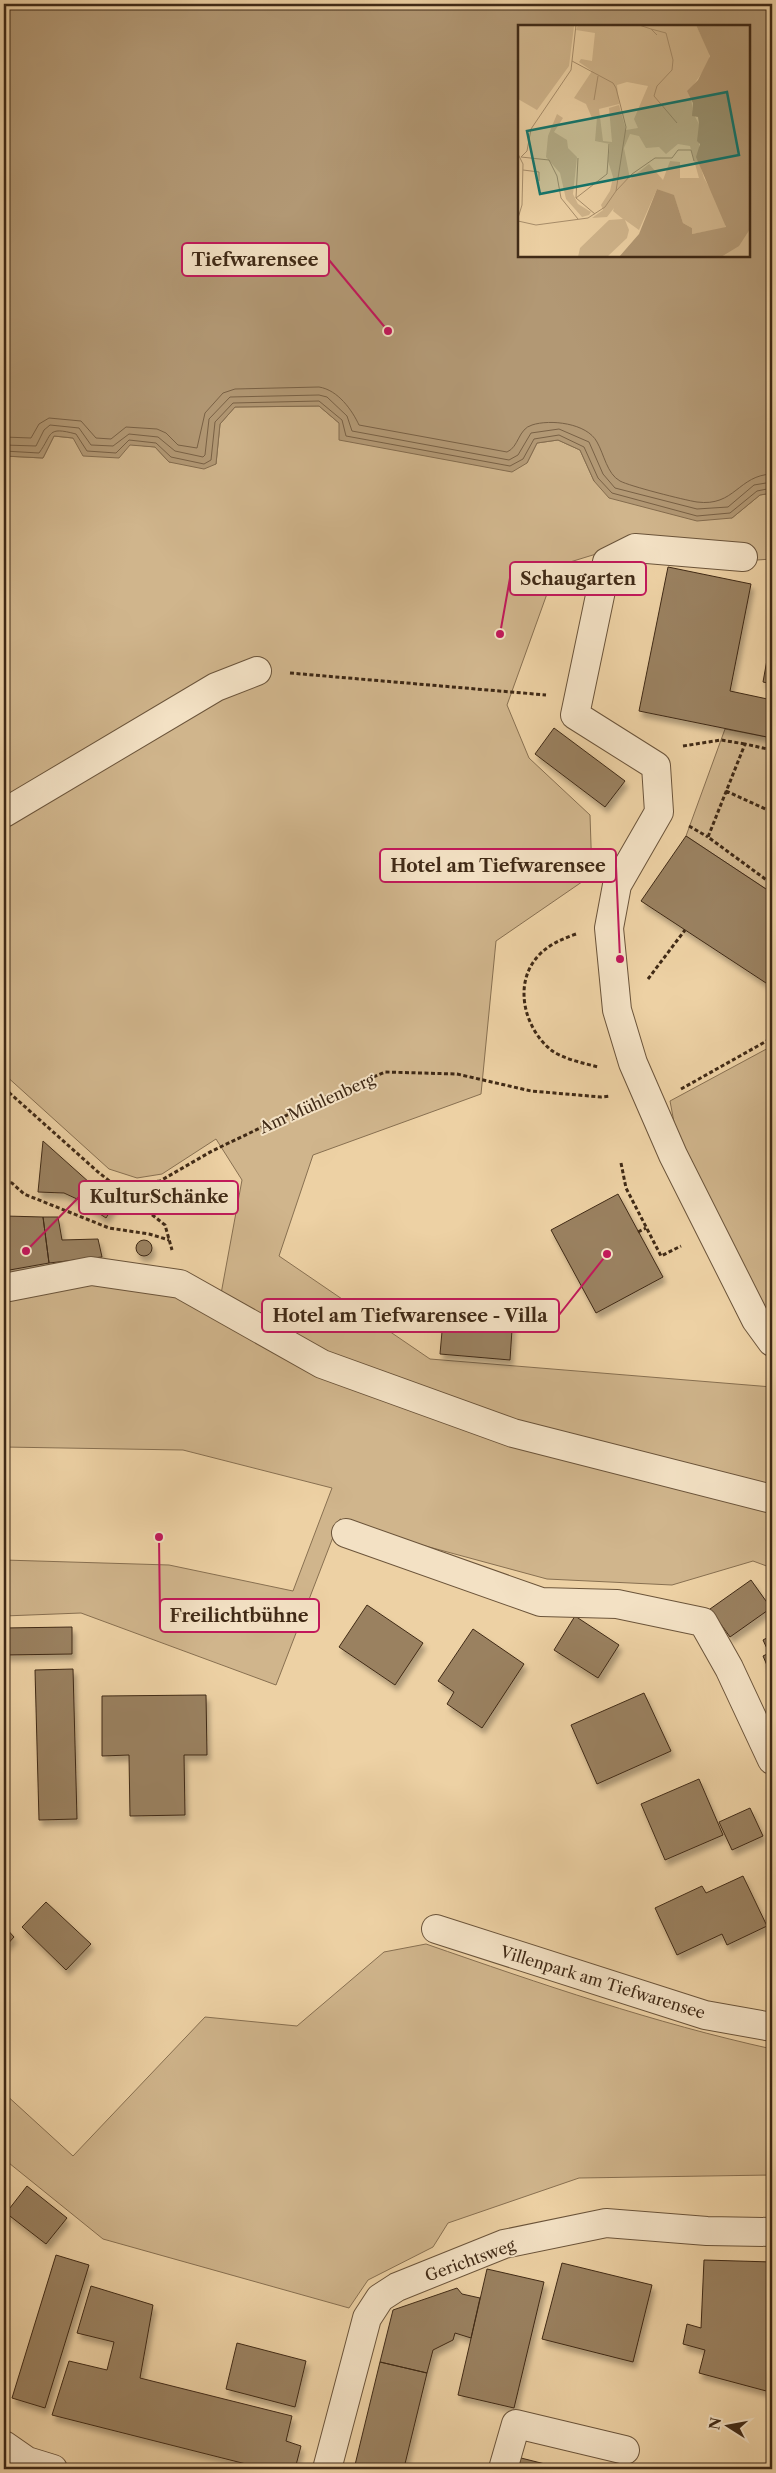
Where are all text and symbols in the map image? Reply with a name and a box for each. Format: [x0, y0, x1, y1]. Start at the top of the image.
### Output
inset map [518, 25, 751, 258]
callout: Tiefwarensee [182, 243, 329, 276]
text: Tiefwarensee [192, 249, 319, 271]
callout: Schaugarten [510, 562, 646, 595]
text: Schaugarten [520, 568, 637, 590]
callout: Hotel am Tiefwarensee [380, 849, 616, 882]
text: Hotel am Tiefwarensee [390, 855, 606, 877]
street label: Am Mühlenberg [255, 1068, 378, 1138]
callout: KulturSchänke [79, 1181, 238, 1214]
text: KulturSchänke [89, 1186, 229, 1208]
callout: Hotel am Tiefwarensee - Villa [262, 1299, 559, 1332]
text: Hotel am Tiefwarensee - Villa [272, 1305, 548, 1327]
callout: Freilichtbühne [160, 1599, 319, 1632]
text: Freilichtbühne [169, 1605, 309, 1627]
street label: Villenpark am Tiefwarensee [497, 1941, 708, 2023]
street label: Gerichtsweg [422, 2234, 518, 2286]
north arrow [704, 2400, 754, 2450]
text: N [705, 2416, 725, 2431]

